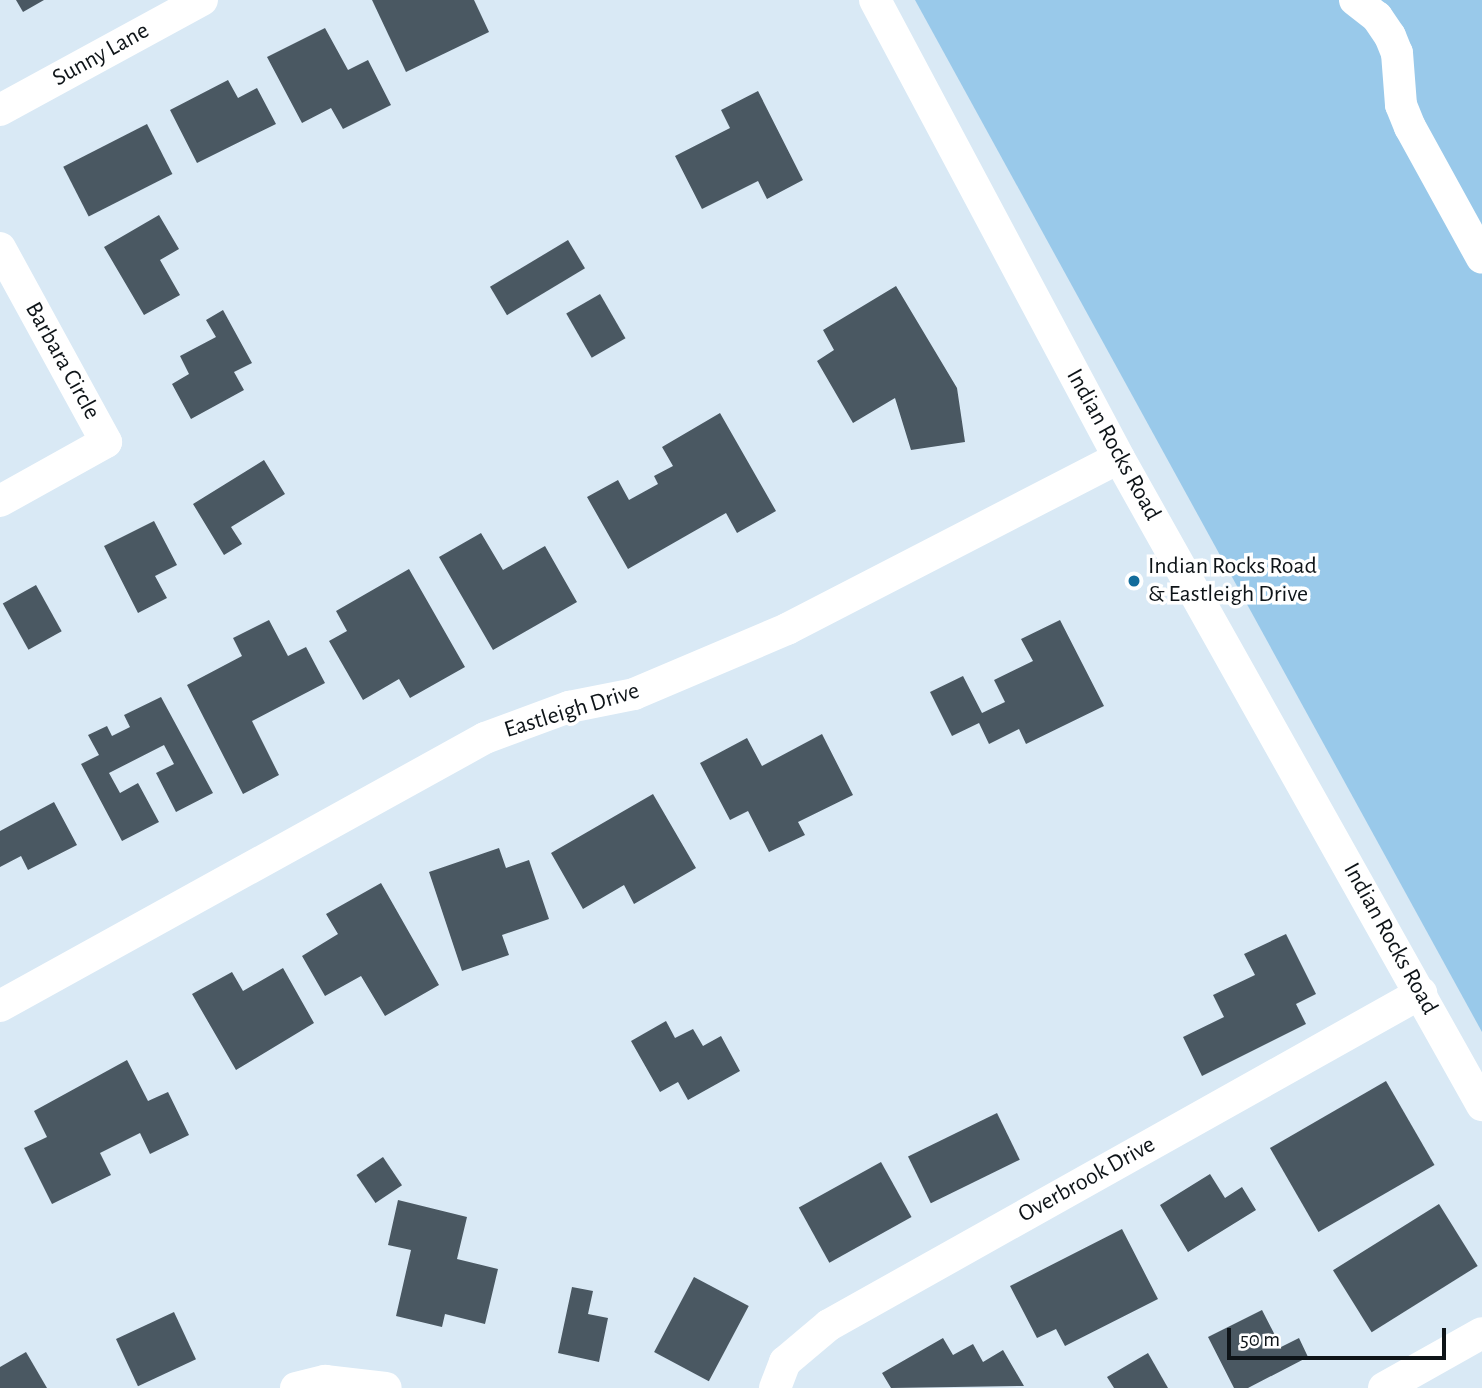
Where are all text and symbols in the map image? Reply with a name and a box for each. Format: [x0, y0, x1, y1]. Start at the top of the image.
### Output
street label: Sunny Lane [48, 17, 154, 93]
street label: Barbara Circle [18, 297, 106, 425]
street label: Indian Rocks Road [1059, 364, 1167, 526]
place label: Indian Rocks Road & Eastleigh Drive [1148, 553, 1317, 609]
marker: Indian Rocks Road & Eastleigh Drive [1126, 573, 1142, 589]
street label: Eastleigh Drive [501, 677, 643, 745]
street label: Indian Rocks Road [1336, 858, 1444, 1020]
street label: Overbrook Drive [1013, 1131, 1161, 1229]
scale bar [1230, 1314, 1449, 1358]
text: 50 m [1240, 1329, 1280, 1350]

